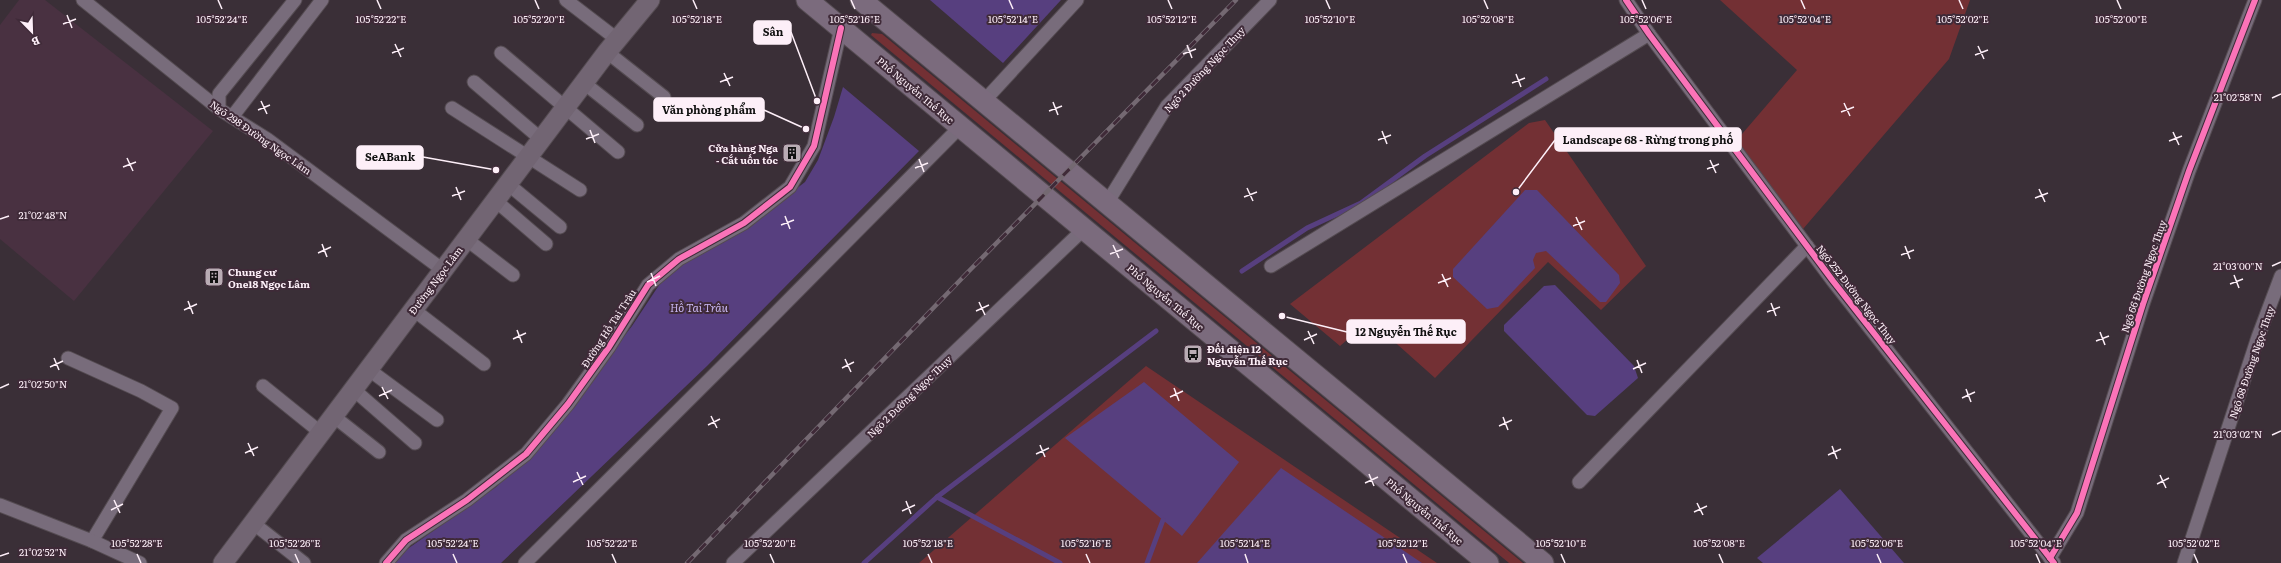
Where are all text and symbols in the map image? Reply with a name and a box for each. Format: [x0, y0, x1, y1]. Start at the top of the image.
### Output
text: 105°52'24"E [196, 11, 248, 26]
text: 105°52'22"E [356, 11, 407, 26]
text: 105°52'20"E [513, 11, 565, 26]
text: 105°52'18"E [672, 11, 722, 26]
text: 105°52'16"E [830, 11, 880, 26]
text: 105°52'14"E [988, 11, 1038, 26]
text: 105°52'12"E [1147, 11, 1197, 26]
text: 105°52'10"E [1305, 11, 1355, 26]
text: 105°52'08"E [1462, 11, 1514, 26]
text: 105°52'06"E [1620, 11, 1672, 26]
text: 105°52'04"E [1779, 11, 1831, 26]
text: 105°52'02"E [1937, 11, 1989, 26]
text: 105°52'00"E [2095, 11, 2147, 26]
north arrow [12, 12, 52, 52]
callout: Sân [754, 21, 791, 44]
text: Sân [763, 23, 784, 39]
street label: Ngõ 2 Đường Ngọc Thụy [1160, 23, 1248, 115]
text: B [29, 33, 43, 51]
street label: Phố Nguyễn Thế Rục [874, 53, 958, 127]
text: 21°02'58"N [2214, 89, 2262, 104]
street label: Ngõ 298 Đường Ngọc Lâm [207, 96, 315, 178]
callout: Văn phòng phẩm [654, 98, 764, 121]
text: Văn phòng phẩm [662, 101, 756, 117]
callout: Landscape 68 - Rừng trong phố [1555, 128, 1741, 151]
text: Landscape 68 - Rừng trong phố [1563, 131, 1734, 147]
place label: Cửa hàng Nga - Cắt uốn tóc [708, 140, 779, 167]
building icon: Cửa hàng Nga - Cắt uốn tóc [781, 142, 803, 164]
callout: SeABank [357, 146, 423, 169]
text: SeABank [365, 148, 416, 164]
text: 21°02'48"N [19, 207, 67, 222]
street label: Ngõ 66 Đường Ngọc Thụy [2117, 217, 2169, 334]
street label: Ngõ 252 Đường Ngọc Thụy [1813, 241, 1901, 347]
street label: Đường Ngọc Lâm [404, 243, 466, 317]
text: 21°03'00"N [2213, 258, 2263, 273]
street label: Phố Nguyễn Thế Rục [1124, 260, 1208, 334]
place label: Chung cư One18 Ngọc Lâm [228, 264, 310, 291]
building icon: Chung cư One18 Ngọc Lâm [203, 266, 225, 288]
street label: Đường Hồ Tai Trâu [577, 285, 640, 370]
water label: Hồ Tai Trâu [670, 299, 728, 315]
street label: Ngõ 68 Đường Ngọc Thụy [2225, 303, 2277, 420]
callout: 12 Nguyễn Thế Rục [1347, 320, 1465, 343]
text: 12 Nguyễn Thế Rục [1355, 323, 1457, 339]
place label: Đối diện 12 Nguyễn Thế Rục [1207, 341, 1288, 368]
bus stop icon: Đối diện 12 Nguyễn Thế Rục [1182, 343, 1204, 365]
street label: Ngõ 2 Đường Ngọc Thụy [863, 351, 955, 441]
text: 21°02'50"N [19, 376, 67, 391]
text: 21°03'02"N [2214, 426, 2262, 441]
street label: Phố Nguyễn Thế Rục [1383, 474, 1467, 548]
text: 105°52'28"E [111, 535, 163, 550]
text: 105°52'26"E [269, 535, 321, 550]
text: 105°52'24"E [427, 535, 479, 550]
text: 105°52'22"E [587, 535, 638, 550]
text: 105°52'20"E [744, 535, 796, 550]
text: 105°52'18"E [903, 535, 953, 550]
text: 105°52'16"E [1061, 535, 1111, 550]
text: 105°52'14"E [1220, 535, 1270, 550]
text: 105°52'12"E [1378, 535, 1428, 550]
text: 105°52'10"E [1536, 535, 1586, 550]
text: 105°52'08"E [1693, 535, 1745, 550]
text: 105°52'06"E [1851, 535, 1903, 550]
text: 105°52'04"E [2010, 535, 2062, 550]
text: 105°52'02"E [2168, 535, 2220, 550]
text: 21°02'52"N [19, 544, 67, 559]

